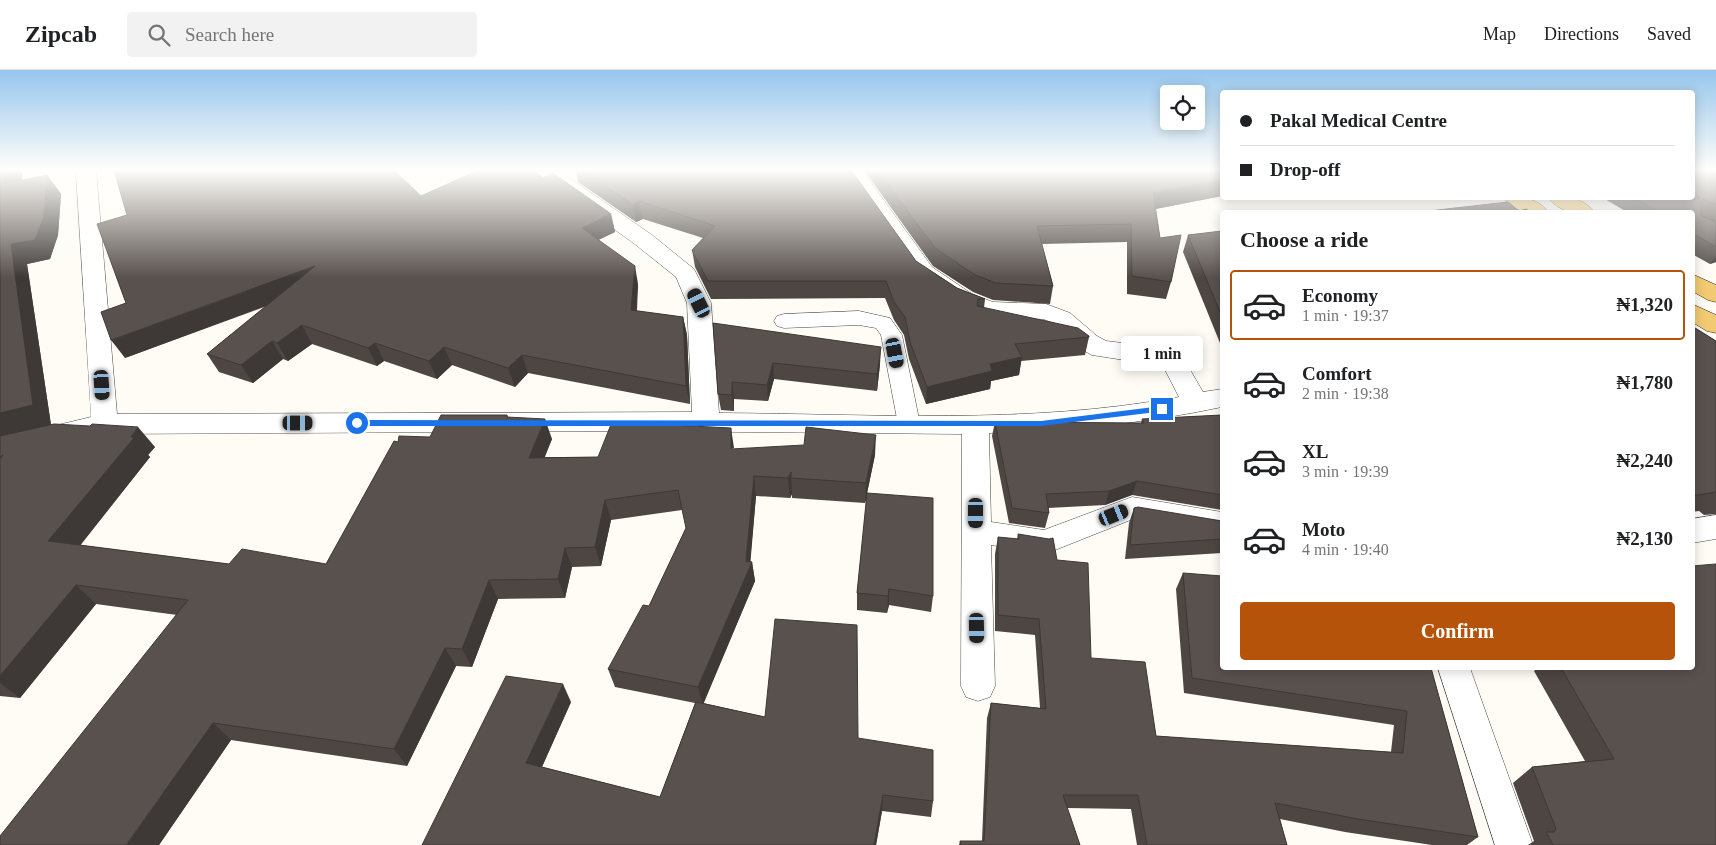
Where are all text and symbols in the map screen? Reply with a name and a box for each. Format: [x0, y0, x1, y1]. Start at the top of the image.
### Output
search box [127, 12, 477, 57]
text: Zipcab [25, 21, 97, 47]
icon: search [145, 21, 173, 49]
text: Search here [185, 24, 274, 45]
text: Map [1483, 24, 1516, 44]
text: Directions [1544, 24, 1619, 44]
text: Saved [1647, 24, 1691, 44]
map controls [1160, 85, 1205, 130]
button: locate [1160, 85, 1205, 130]
text: Pakal Medical Centre [1270, 110, 1447, 131]
text: Drop-off [1270, 159, 1340, 180]
text: Choose a ride [1240, 227, 1368, 252]
icon: car [1242, 283, 1287, 328]
text: Economy [1302, 285, 1378, 306]
car [685, 286, 712, 320]
text: ₦1,320 [1617, 294, 1673, 315]
text: 1 min · 19:37 [1302, 307, 1389, 324]
callout: 1 min [1121, 336, 1203, 372]
car [884, 337, 905, 369]
text: 1 min [1143, 345, 1181, 362]
icon: car [1242, 361, 1287, 406]
text: Comfort [1302, 363, 1372, 384]
car [93, 370, 110, 400]
text: ₦1,780 [1617, 372, 1673, 393]
text: 2 min · 19:38 [1302, 385, 1389, 402]
route end [1151, 398, 1173, 420]
route start [346, 412, 368, 434]
car [283, 416, 313, 431]
icon: car [1242, 439, 1287, 484]
text: XL [1302, 441, 1328, 462]
text: ₦2,240 [1617, 450, 1673, 471]
text: 3 min · 19:39 [1302, 463, 1389, 480]
car [968, 498, 983, 528]
car [1097, 502, 1130, 528]
icon: car [1242, 517, 1287, 562]
text: Moto [1302, 519, 1345, 540]
text: ₦2,130 [1617, 528, 1673, 549]
text: 4 min · 19:40 [1302, 541, 1389, 558]
button: Confirm [1240, 602, 1675, 660]
car [969, 613, 984, 643]

